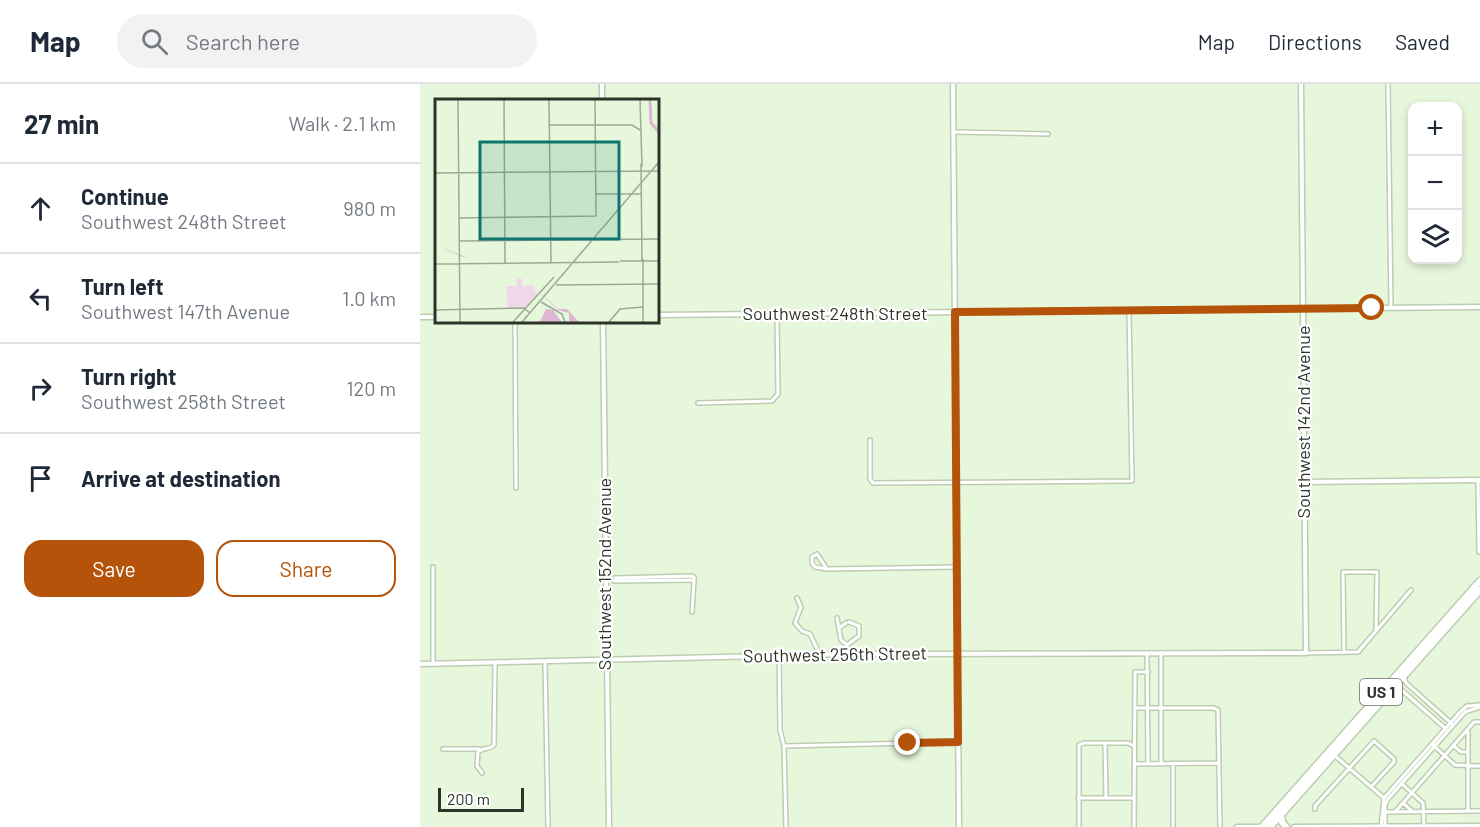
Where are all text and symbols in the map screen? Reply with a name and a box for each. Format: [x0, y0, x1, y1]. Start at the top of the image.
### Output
search box [117, 14, 537, 68]
text: Map [30, 24, 81, 58]
icon: search [138, 25, 171, 58]
text: Search here [186, 28, 300, 54]
text: Map [1198, 29, 1235, 54]
text: Directions [1268, 29, 1362, 54]
text: Saved [1395, 29, 1450, 54]
inset map [435, 99, 658, 322]
map controls [1408, 102, 1462, 264]
button: + [1408, 102, 1462, 156]
text: 27 min [24, 108, 99, 139]
text: Walk · 2.1 km [289, 111, 396, 135]
button: − [1408, 156, 1462, 210]
text: Continue [81, 183, 169, 209]
icon: ahead [24, 192, 57, 225]
text: 980 m [343, 196, 396, 220]
text: Southwest 248th Street [81, 209, 286, 233]
button: layers [1408, 210, 1462, 264]
text: Turn left [81, 273, 164, 299]
icon: left [24, 282, 57, 315]
text: 1.0 km [342, 286, 396, 310]
route start [1358, 294, 1384, 320]
text: Southwest 147th Avenue [81, 299, 290, 323]
street label: Southwest 248th Street [743, 302, 927, 324]
street label: Southwest 142nd Avenue [1292, 325, 1314, 519]
text: Turn right [81, 363, 176, 389]
icon: right [24, 372, 57, 405]
text: 120 m [346, 376, 396, 400]
text: Southwest 258th Street [81, 389, 286, 413]
icon: arrive [24, 462, 57, 495]
text: Arrive at destination [81, 465, 280, 491]
street label: Southwest 152nd Avenue [593, 478, 615, 670]
button: Save [24, 540, 204, 597]
button: Share [216, 540, 396, 597]
street label: Southwest 256th Street [743, 641, 927, 667]
road number: US 1 [1360, 679, 1402, 705]
route end [894, 729, 920, 755]
scale bar [438, 785, 524, 812]
text: 200 m [447, 789, 490, 808]

